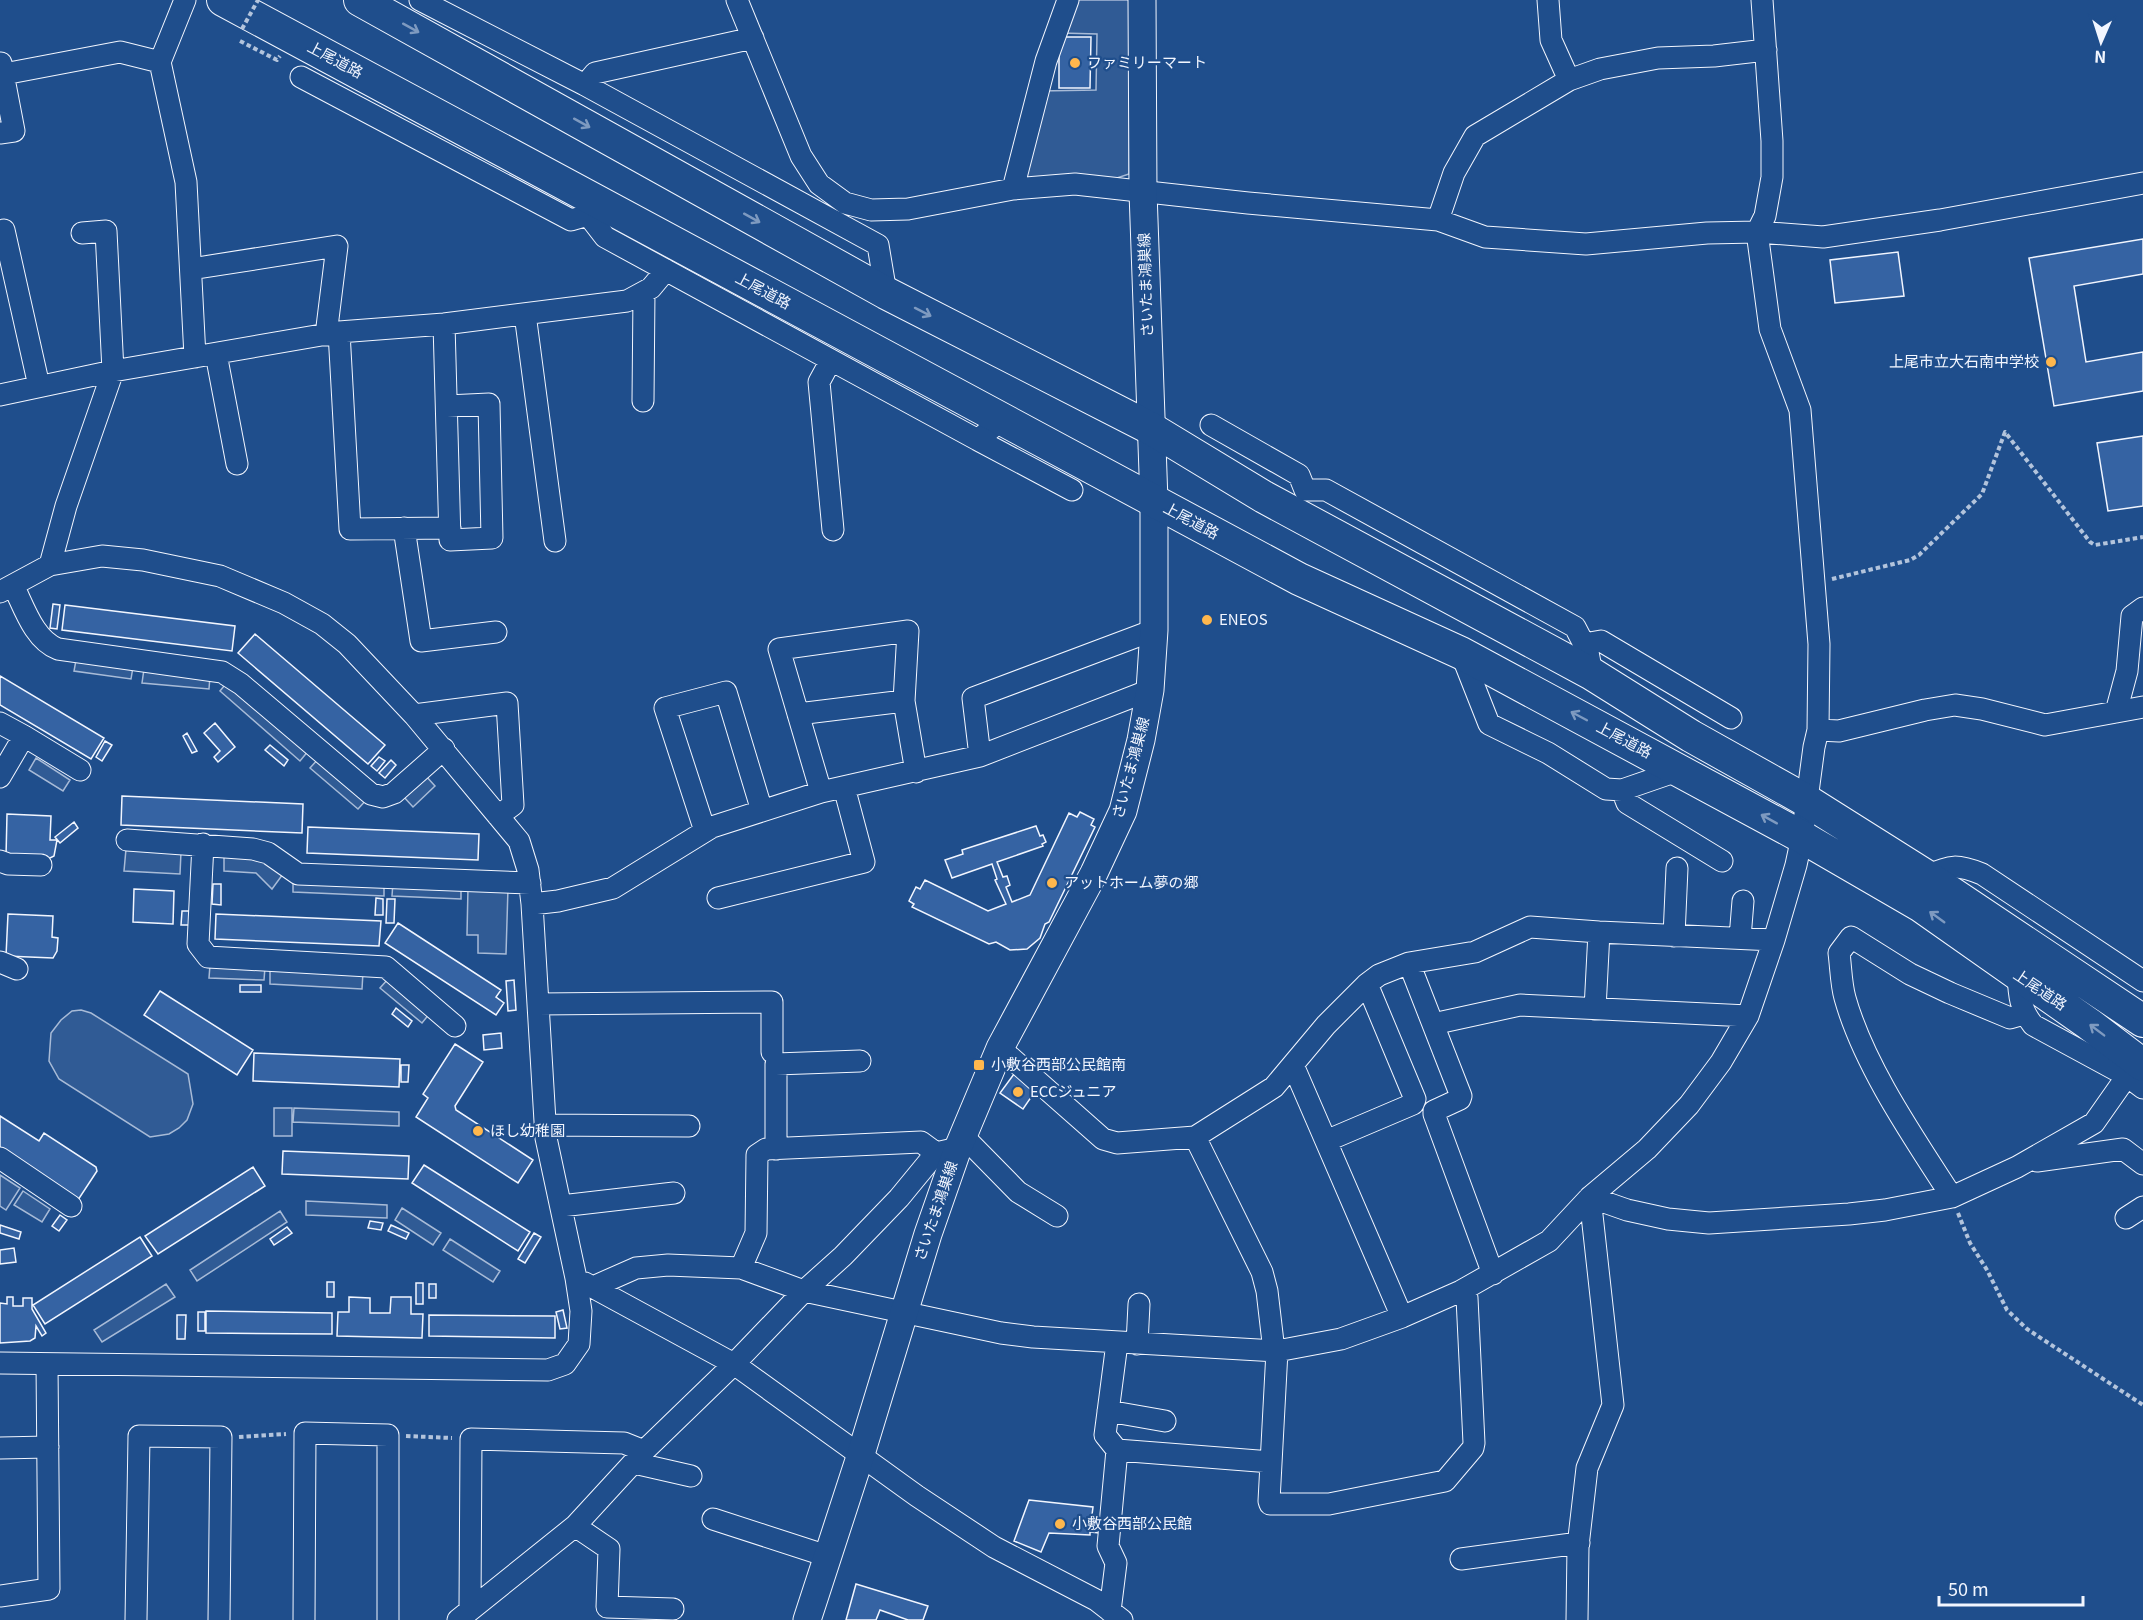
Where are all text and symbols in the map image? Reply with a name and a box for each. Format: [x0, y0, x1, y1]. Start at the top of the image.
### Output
north arrow [2071, 12, 2131, 72]
one-way arrow [403, 23, 420, 35]
street label: 上尾道路 [304, 35, 367, 82]
text: N [2094, 46, 2107, 70]
place label: ファミリーマート [1087, 51, 1207, 72]
marker: ファミリーマート [1068, 56, 1082, 70]
one-way arrow [573, 117, 590, 129]
one-way arrow [743, 212, 760, 224]
street label: さいたま鴻巣線 [1132, 232, 1157, 338]
street label: 上尾道路 [732, 266, 795, 313]
one-way arrow [914, 306, 932, 318]
place label: 上尾市立大石南中学校 [1889, 350, 2039, 371]
marker: 上尾市立大石南中学校 [2044, 355, 2058, 369]
street label: 上尾道路 [1160, 496, 1223, 543]
place label: ENEOS [1219, 608, 1268, 629]
marker: ENEOS [1200, 613, 1214, 627]
one-way arrow [1571, 710, 1588, 722]
street label: さいたま鴻巣線 [1106, 714, 1153, 821]
street label: 上尾道路 [1593, 715, 1656, 762]
one-way arrow [1761, 813, 1778, 825]
place label: アットホーム夢の郷 [1064, 871, 1199, 892]
marker: アットホーム夢の郷 [1045, 876, 1059, 890]
one-way arrow [1930, 911, 1946, 923]
street label: 上尾道路 [2010, 963, 2072, 1014]
one-way arrow [2089, 1023, 2105, 1036]
place label: 小敷谷西部公民館南 [991, 1053, 1126, 1074]
marker: 小敷谷西部公民館南 [972, 1058, 986, 1072]
place label: ECCジュニア [1030, 1080, 1116, 1101]
marker: ECCジュニア [1011, 1085, 1025, 1099]
place label: ほし幼稚園 [490, 1119, 565, 1140]
marker: ほし幼稚園 [471, 1124, 485, 1138]
street label: さいたま鴻巣線 [908, 1158, 962, 1263]
place label: 小敷谷西部公民館 [1072, 1512, 1192, 1533]
marker: 小敷谷西部公民館 [1053, 1517, 1067, 1531]
scale bar [1939, 1569, 2083, 1607]
text: 50 m [1948, 1575, 1989, 1601]

